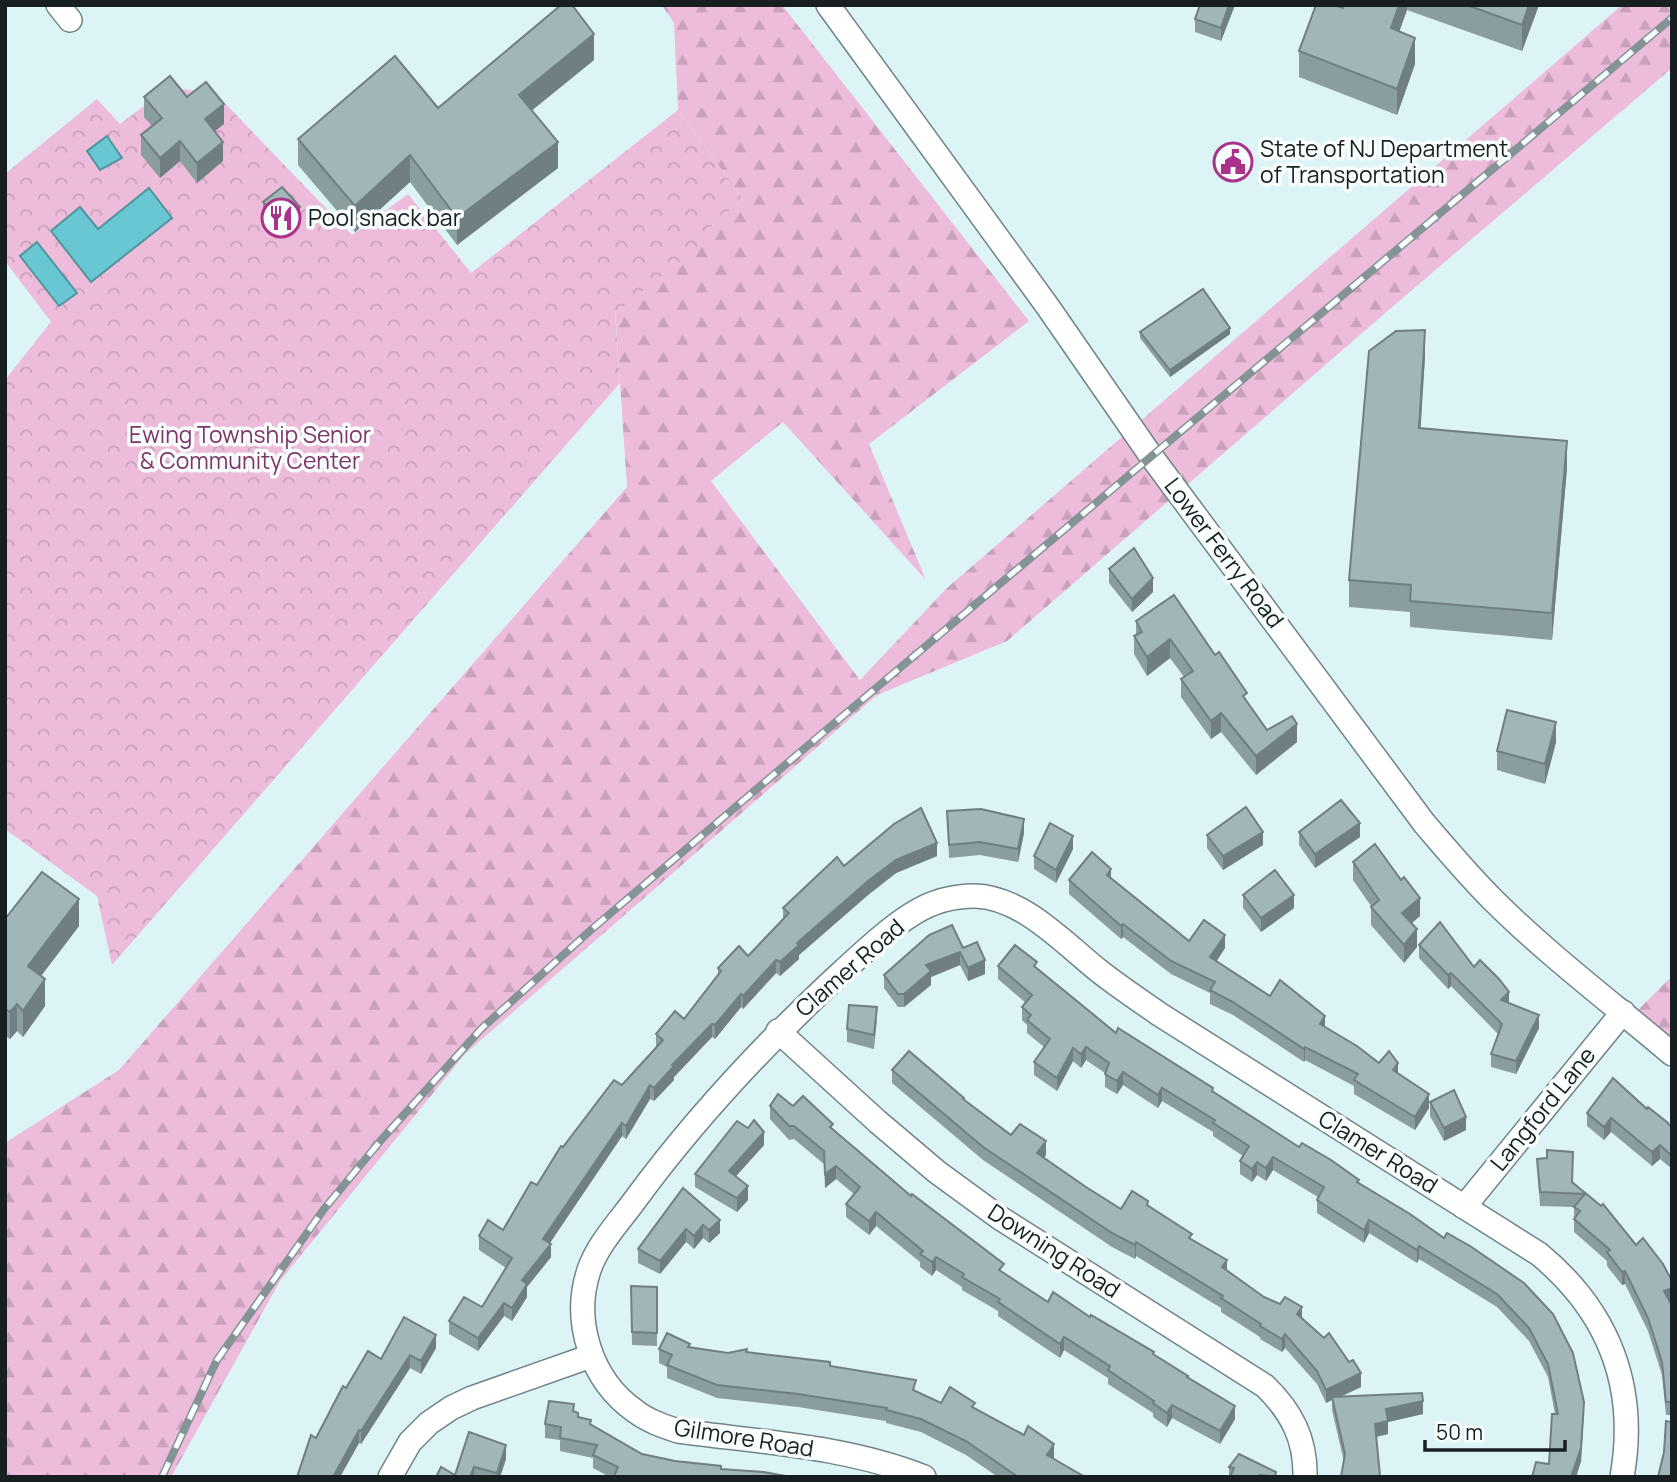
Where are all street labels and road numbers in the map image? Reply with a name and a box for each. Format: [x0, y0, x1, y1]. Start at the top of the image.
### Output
street label: Lower Ferry Road [1158, 471, 1292, 634]
street label: Clamer Road [788, 911, 911, 1024]
street label: Langford Lane [1482, 1040, 1602, 1177]
street label: Clamer Road [1313, 1102, 1444, 1200]
street label: Downing Road [982, 1195, 1127, 1305]
street label: Gilmore Road [672, 1410, 816, 1464]

